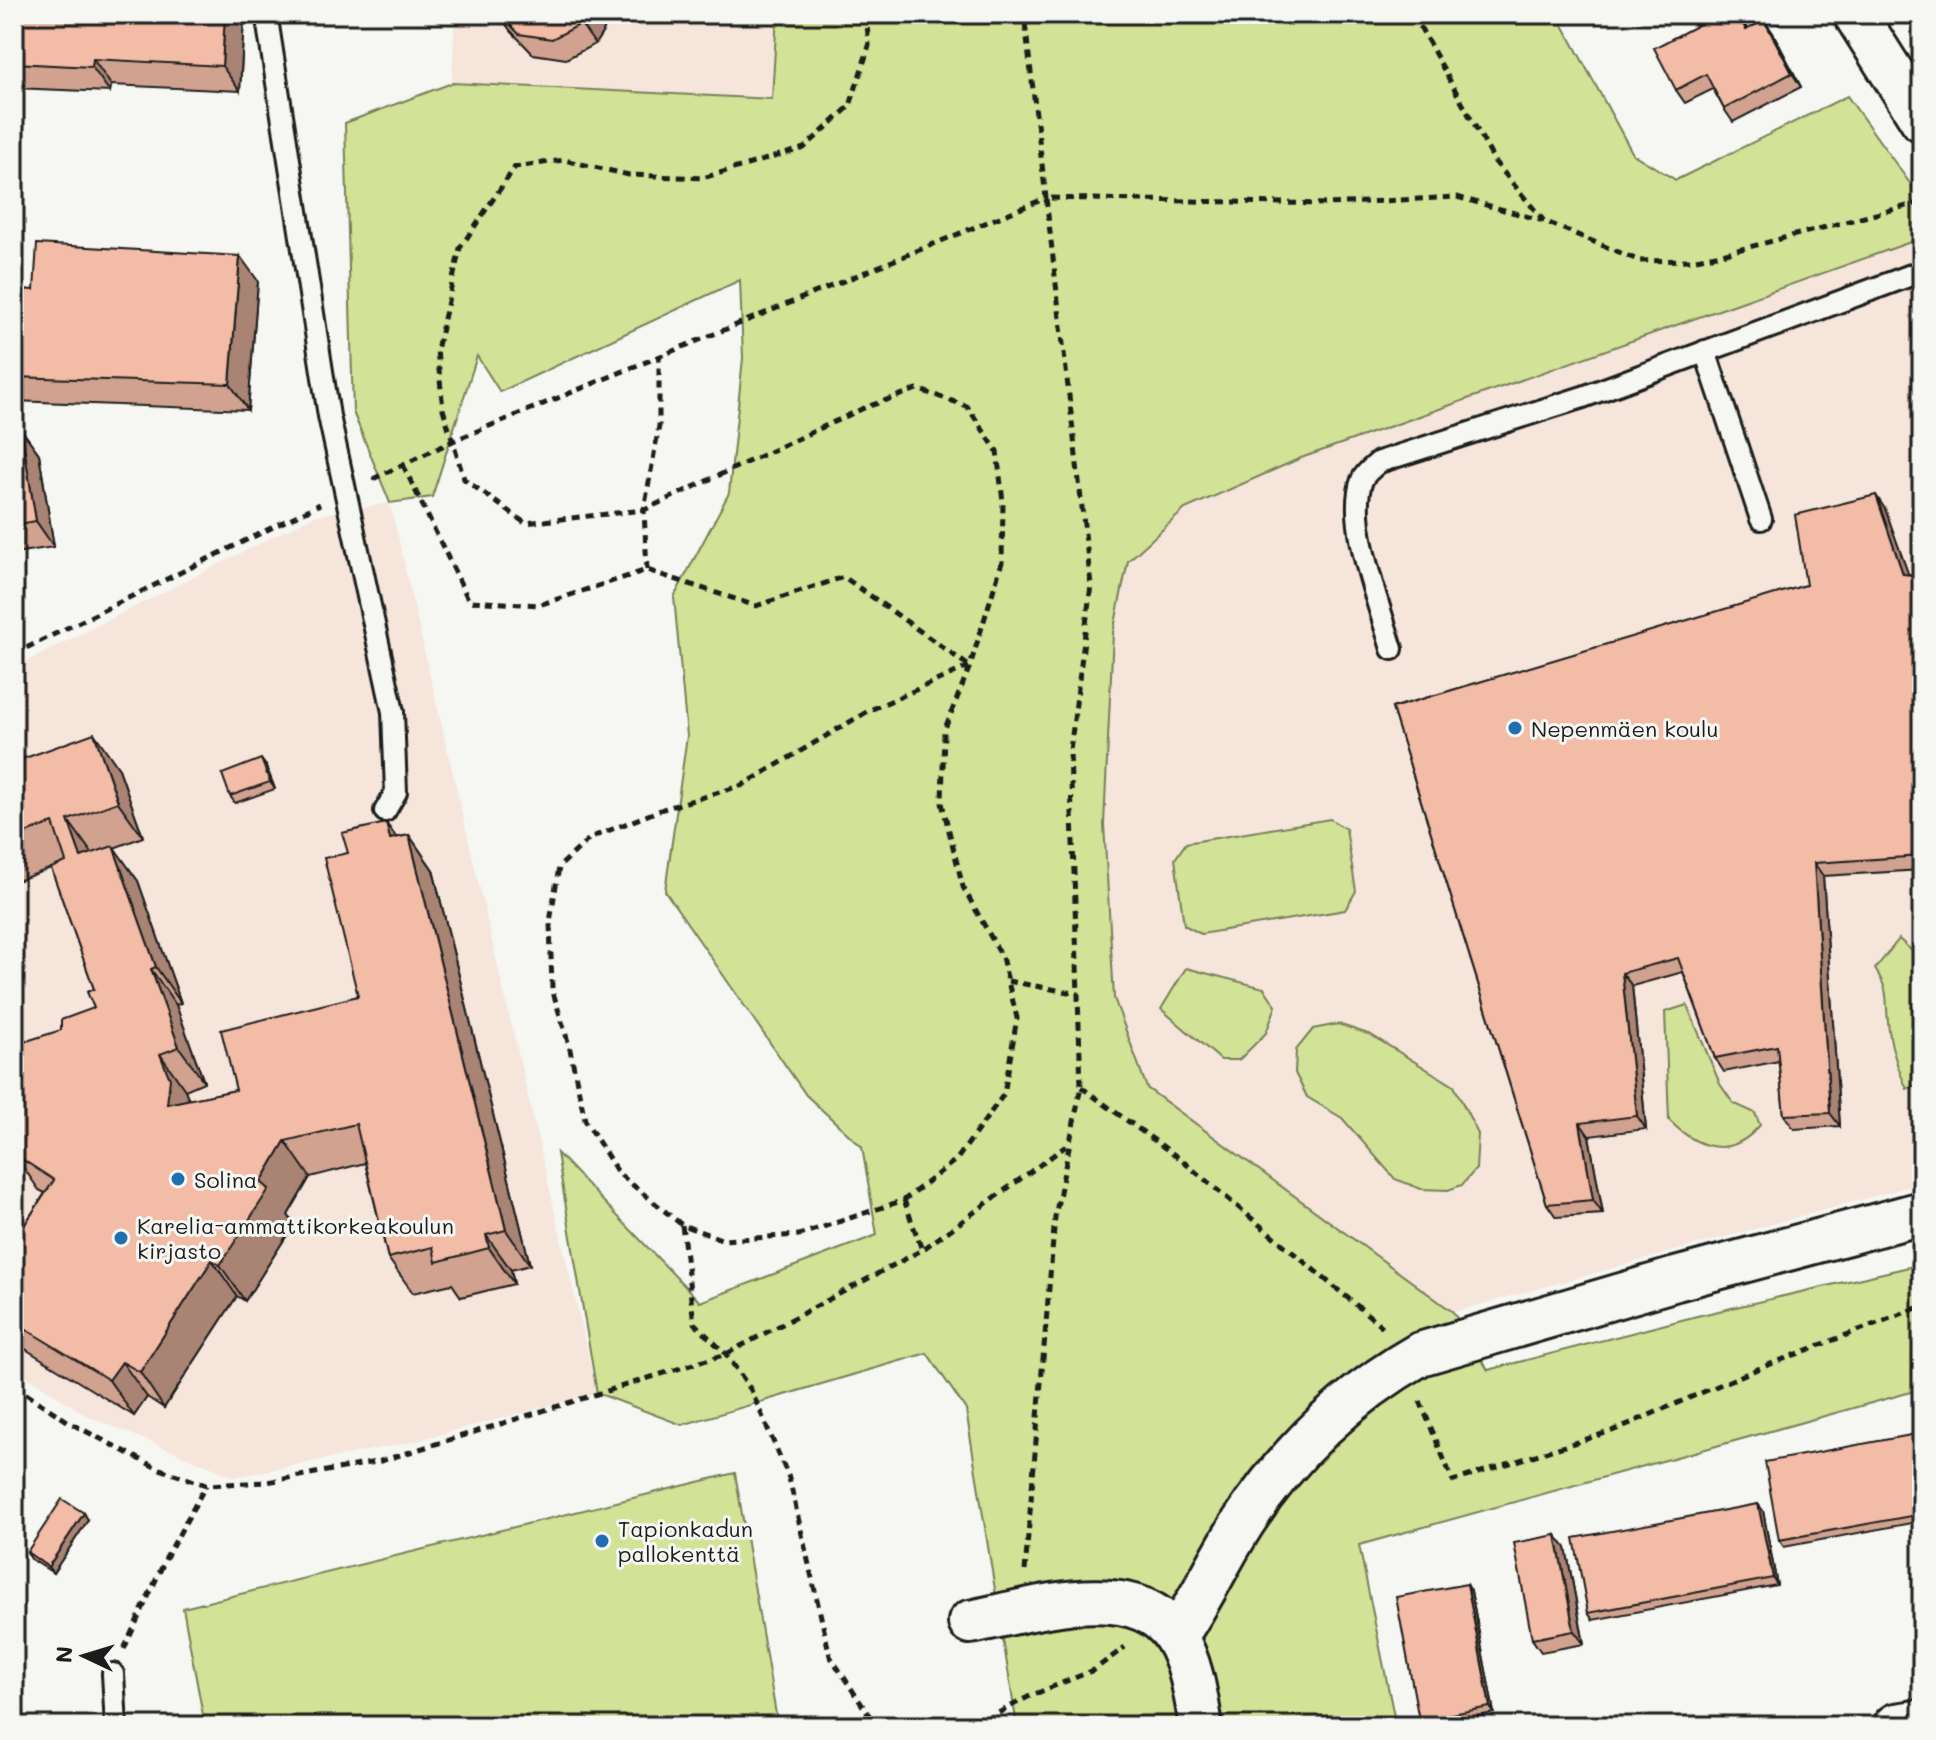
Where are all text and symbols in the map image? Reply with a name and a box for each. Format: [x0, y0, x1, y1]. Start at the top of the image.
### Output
place label: Nepenmäen koulu [1531, 714, 1719, 743]
marker: Nepenmäen koulu [1506, 719, 1524, 737]
place label: Solina [194, 1165, 258, 1194]
marker: Solina [169, 1170, 187, 1188]
place label: Karelia-ammattikorkeakoulun kirjasto [137, 1211, 454, 1265]
marker: Karelia-ammattikorkeakoulun kirjasto [112, 1229, 130, 1247]
place label: Tapionkadun pallokenttä [618, 1514, 753, 1568]
marker: Tapionkadun pallokenttä [593, 1532, 611, 1550]
north arrow [44, 1616, 124, 1696]
text: N [49, 1645, 79, 1664]

